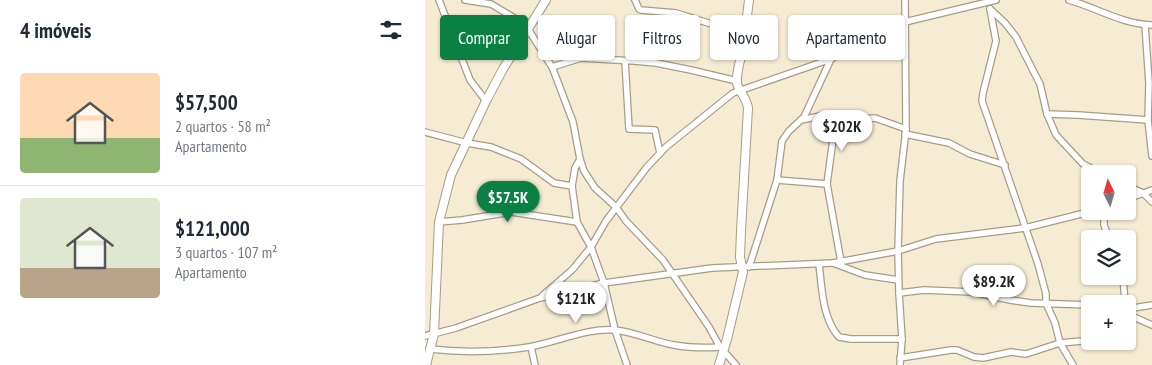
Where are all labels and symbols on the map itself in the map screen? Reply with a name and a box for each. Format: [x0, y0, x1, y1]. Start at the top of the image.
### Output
pin: $202K [807, 110, 877, 152]
north arrow [1081, 165, 1136, 220]
pin: $57.5K [467, 180, 549, 223]
pin: $89.2K [953, 264, 1035, 307]
pin: $121K [541, 282, 611, 324]

